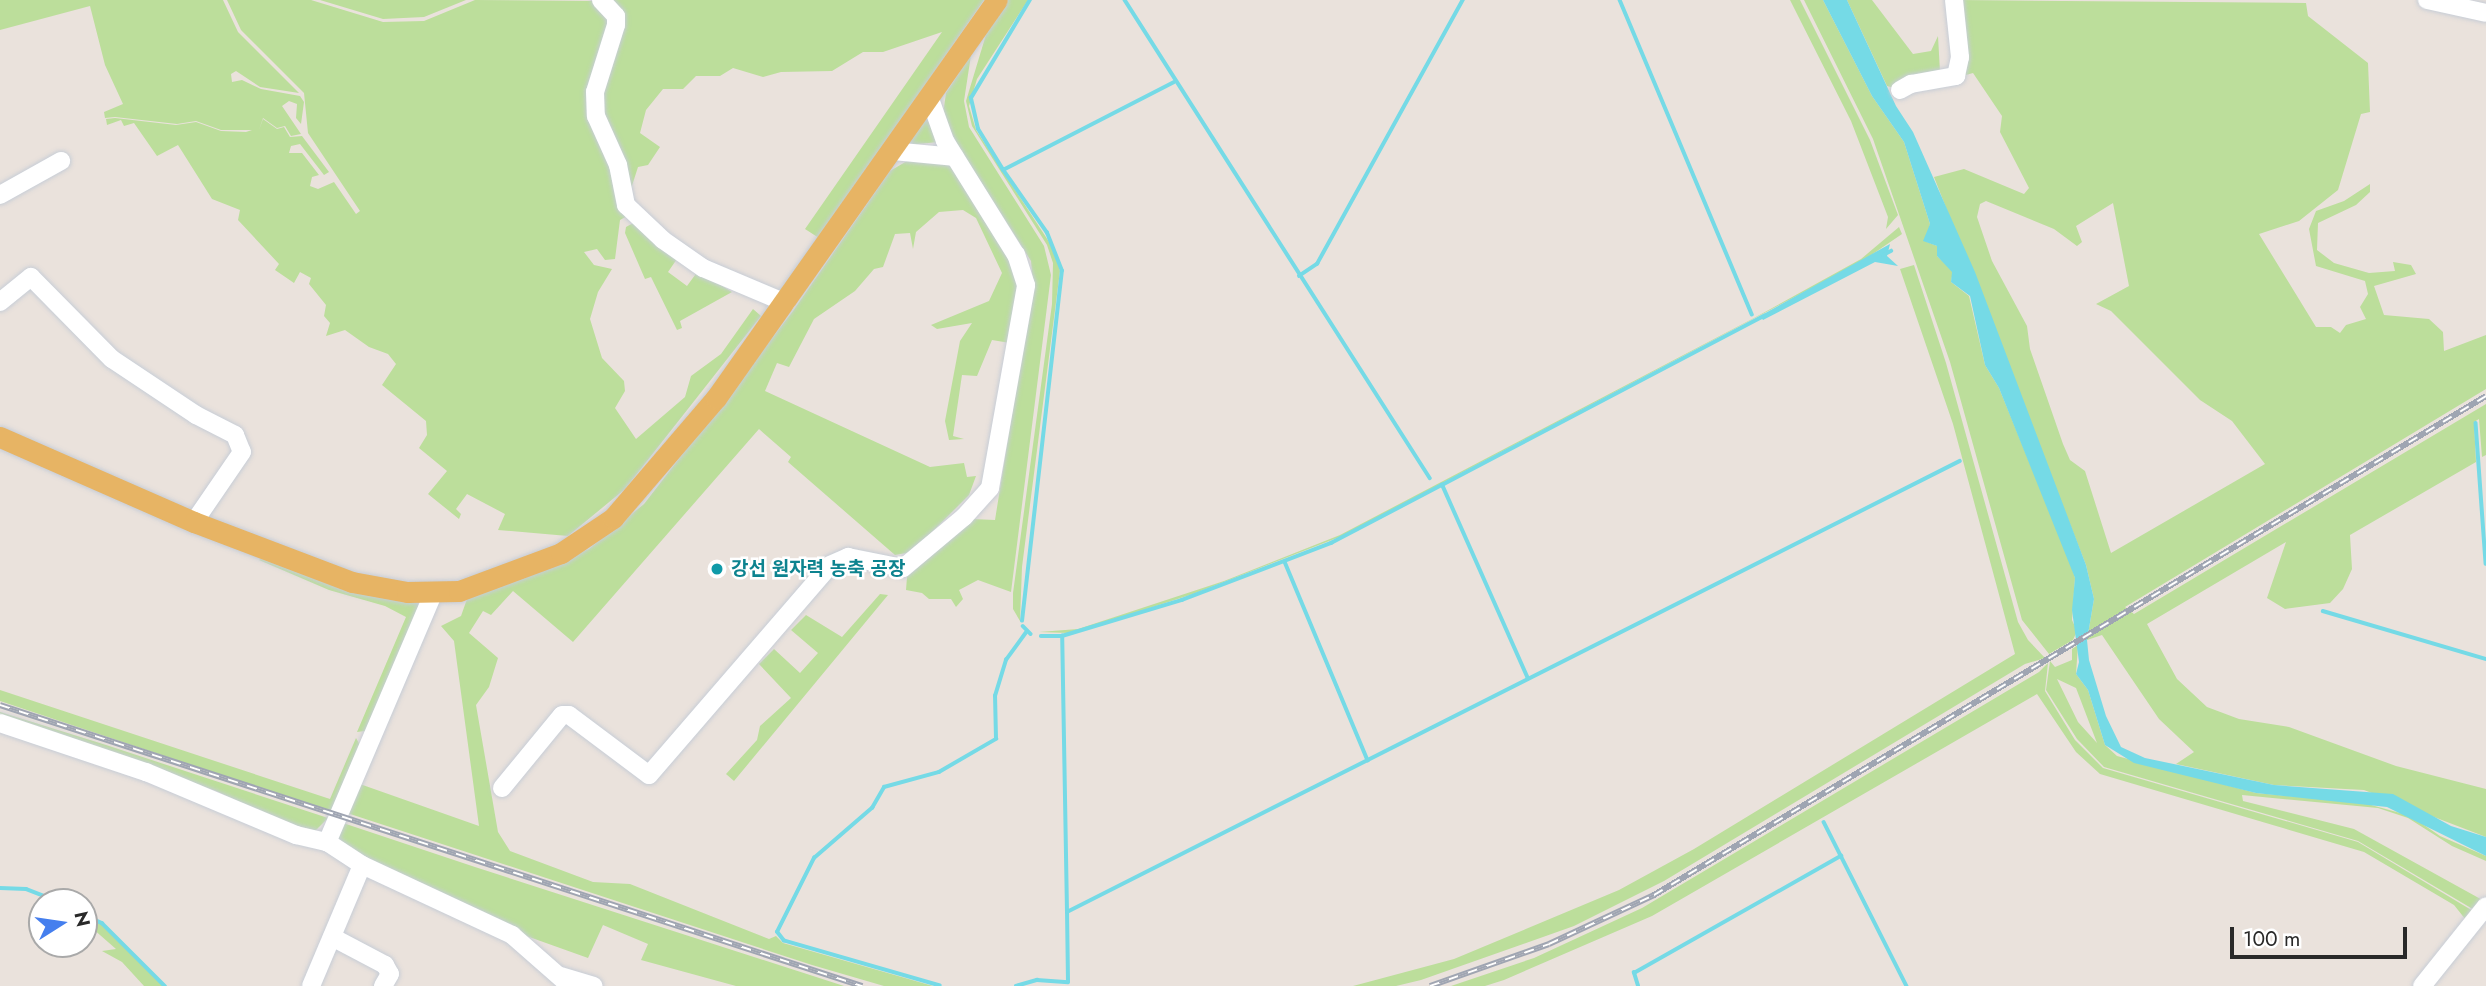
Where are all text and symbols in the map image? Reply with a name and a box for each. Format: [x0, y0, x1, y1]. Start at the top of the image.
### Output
place label: 강선 원자력 농축 공장 [731, 558, 905, 580]
marker: 강선 원자력 농축 공장 [709, 561, 725, 577]
north arrow [28, 888, 98, 958]
text: N [67, 909, 97, 929]
scale bar [2234, 912, 2411, 956]
text: 100 m [2243, 924, 2300, 954]

